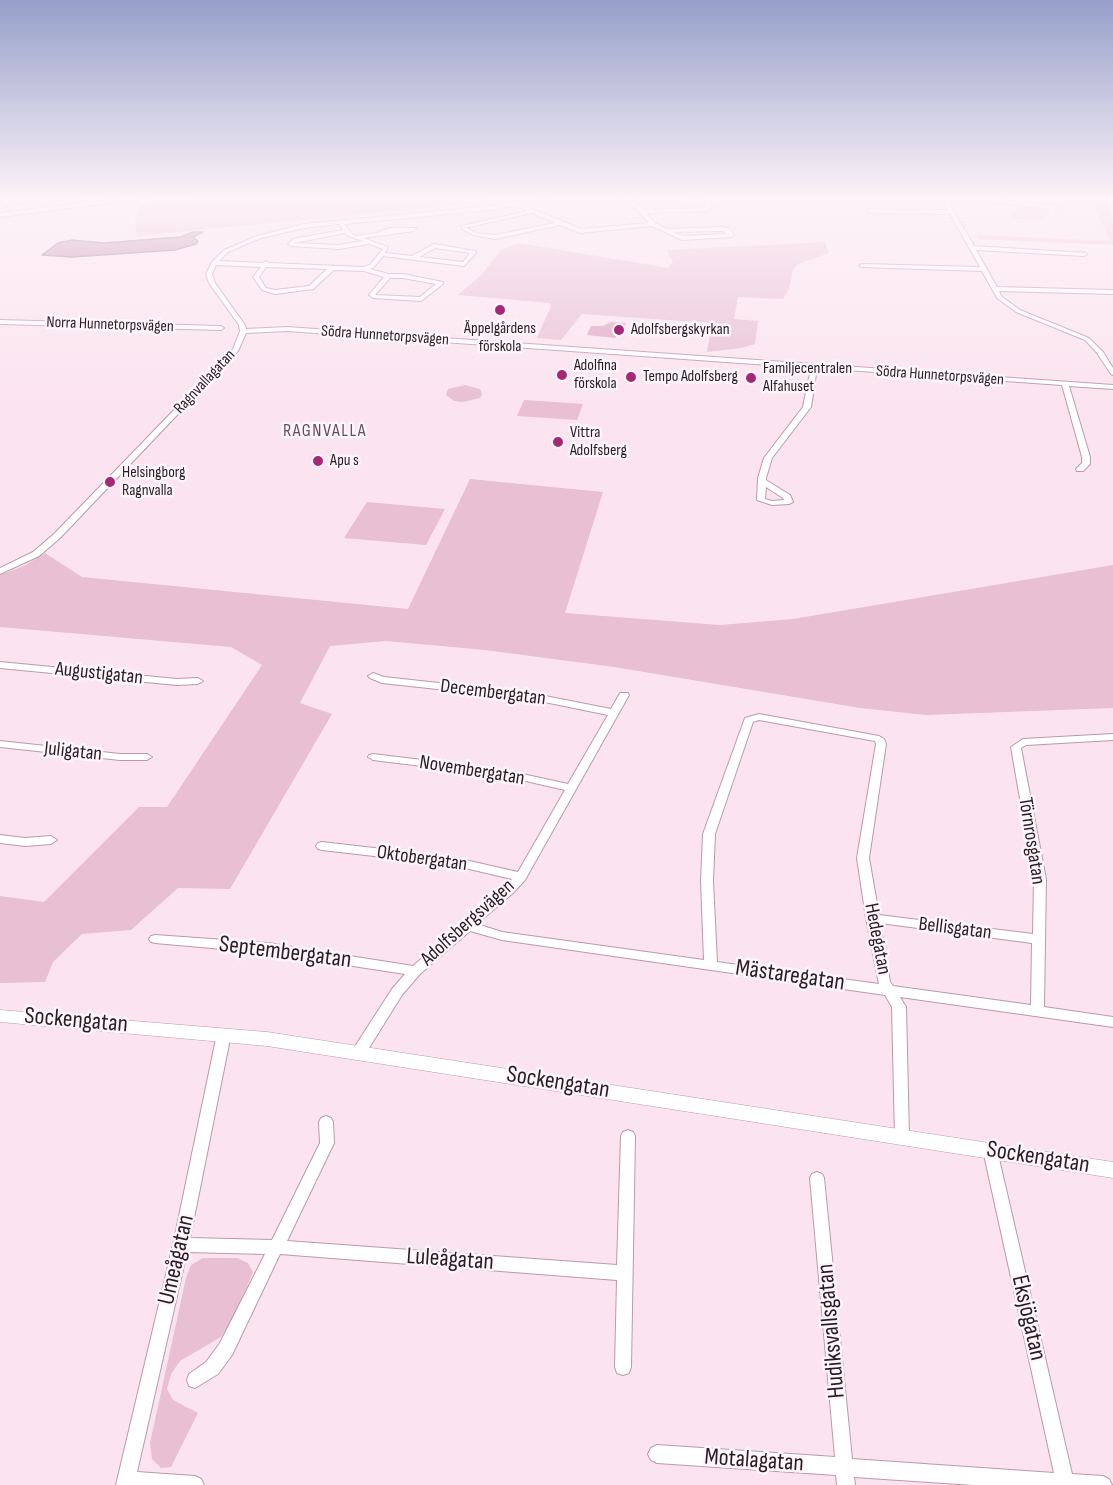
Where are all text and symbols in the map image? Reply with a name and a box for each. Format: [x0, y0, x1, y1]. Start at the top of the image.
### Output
marker: Äppelgårdens förskola [493, 303, 507, 317]
street label: Norra Hunnetorpsvägen [46, 313, 174, 337]
place label: Äppelgårdens förskola [464, 319, 536, 357]
place label: Adolfsbergskyrkan [631, 320, 730, 340]
street label: Södra Hunnetorpsvägen [320, 322, 450, 350]
marker: Adolfsbergskyrkan [612, 323, 626, 337]
street label: Ragnvallagatan [170, 346, 240, 418]
place label: Adolfina förskola [574, 356, 617, 394]
place label: Familjecentralen Alfahuset [763, 359, 852, 397]
street label: Södra Hunnetorpsvägen [875, 362, 1005, 390]
place label: Tempo Adolfsberg [643, 367, 738, 387]
marker: Adolfina förskola [555, 368, 569, 382]
marker: Tempo Adolfsberg [624, 370, 638, 384]
marker: Familjecentralen Alfahuset [744, 371, 758, 385]
district label: RAGNVALLA [283, 420, 367, 442]
place label: Vittra Adolfsberg [570, 423, 627, 461]
marker: Vittra Adolfsberg [551, 435, 565, 449]
place label: Apu s [330, 451, 359, 471]
marker: Apu s [311, 454, 325, 468]
place label: Helsingborg Ragnvalla [122, 463, 185, 501]
marker: Helsingborg Ragnvalla [103, 475, 117, 489]
street label: Augustigatan [54, 657, 144, 691]
street label: Decembergatan [439, 675, 547, 711]
street label: Juligatan [43, 737, 103, 767]
street label: Novembergatan [418, 751, 526, 791]
street label: Törnrosgatan [1012, 796, 1050, 886]
street label: Oktobergatan [375, 841, 469, 877]
street label: Adolfsbergsvägen [416, 875, 520, 971]
street label: Hedegatan [858, 901, 896, 977]
street label: Bellisgatan [917, 913, 993, 945]
street label: Septembergatan [217, 931, 353, 975]
street label: Mästaregatan [734, 954, 846, 998]
street label: Sockengatan [23, 1002, 129, 1040]
street label: Sockengatan [505, 1061, 611, 1105]
street label: Sockengatan [985, 1136, 1091, 1180]
street label: Umeågatan [153, 1212, 201, 1308]
street label: Luleågatan [405, 1243, 495, 1277]
street label: Hudiksvallsgatan [812, 1263, 852, 1399]
street label: Eksjögatan [1004, 1273, 1052, 1363]
street label: Motalagatan [703, 1443, 805, 1479]

